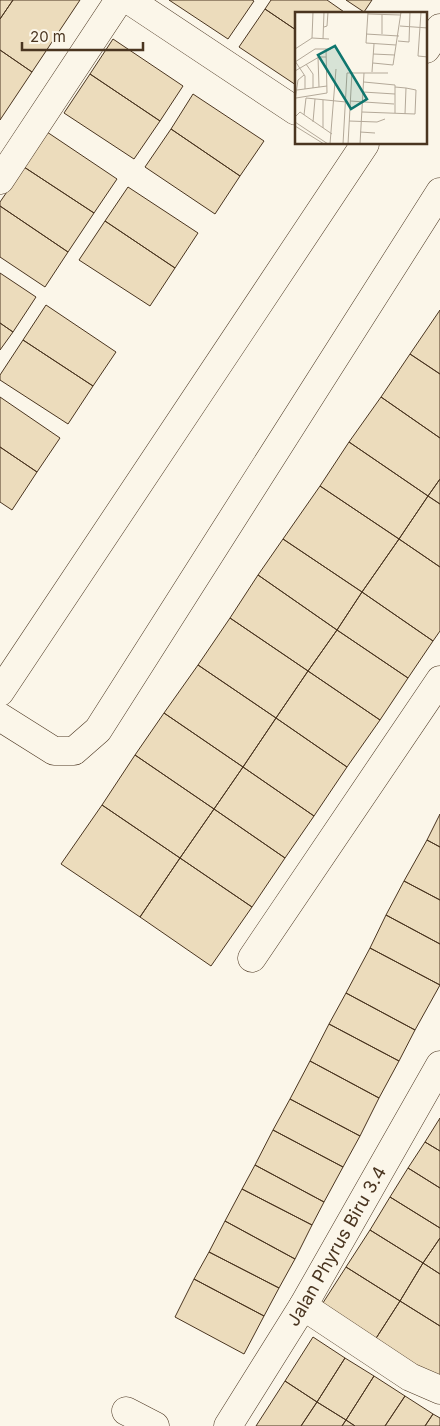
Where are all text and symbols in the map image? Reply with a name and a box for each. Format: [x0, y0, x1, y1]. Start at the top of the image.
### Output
inset map [295, 12, 428, 145]
scale bar [22, 20, 144, 52]
text: 20 m [30, 27, 66, 46]
street label: Jalan Phyrus Biru 3.4 [282, 1162, 390, 1330]

